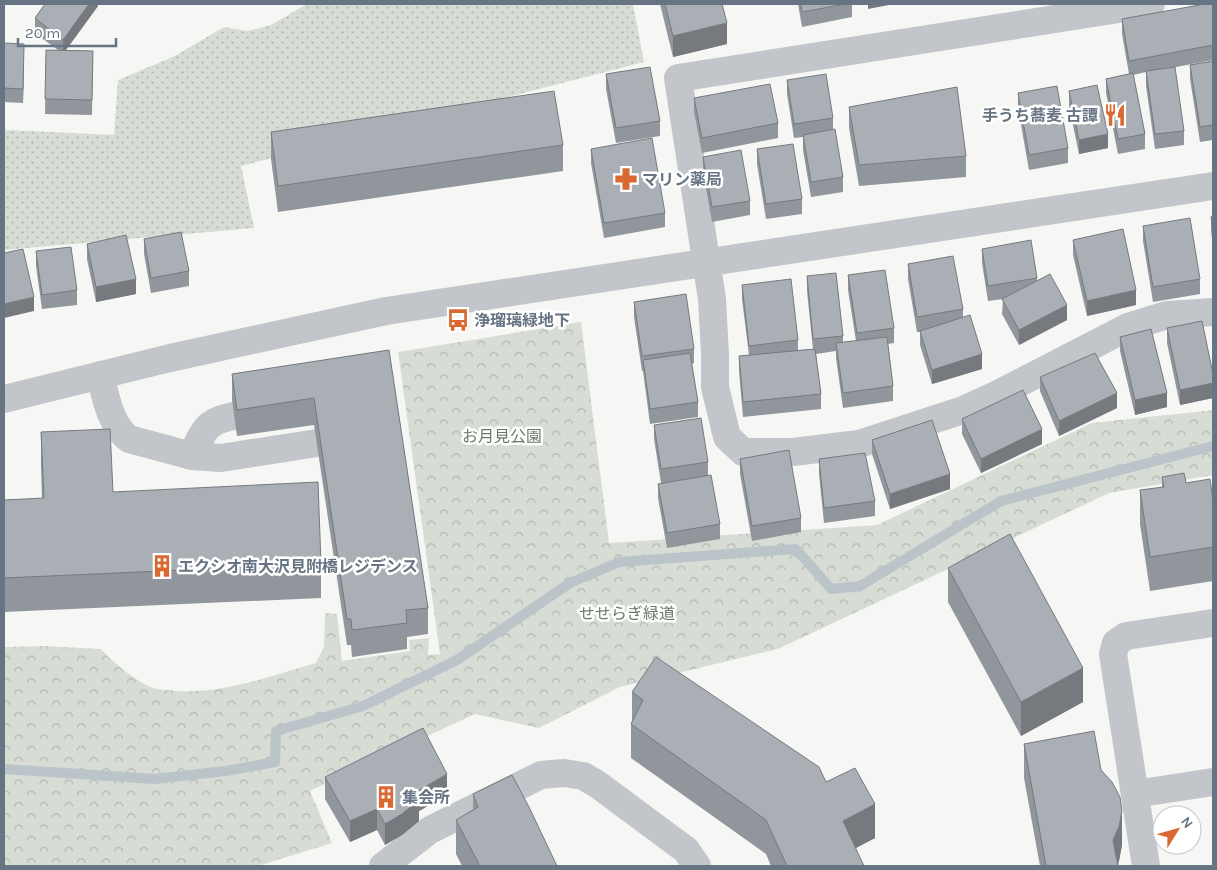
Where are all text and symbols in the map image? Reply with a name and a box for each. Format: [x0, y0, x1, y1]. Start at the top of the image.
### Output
scale bar [18, 15, 115, 47]
text: 20 m [25, 24, 60, 42]
restaurant icon: 手うち蕎麦 古譚 [1102, 102, 1128, 128]
place label: 手うち蕎麦 古譚 [982, 106, 1098, 125]
pharmacy icon: マリン薬局 [613, 166, 639, 192]
place label: マリン薬局 [642, 170, 722, 189]
bus stop icon: 浄瑠璃緑地下 [445, 307, 471, 333]
place label: 浄瑠璃緑地下 [474, 311, 570, 330]
park label: お月見公園 [462, 427, 542, 446]
building icon: エクシオ南大沢見附橋レジデンス [149, 553, 175, 579]
place label: エクシオ南大沢見附橋レジデンス [178, 557, 418, 576]
park label: せせらぎ緑道 [579, 604, 675, 623]
building icon: 集会所 [373, 784, 399, 810]
place label: 集会所 [402, 788, 450, 807]
north arrow [1152, 805, 1202, 855]
text: N [1177, 813, 1197, 832]

